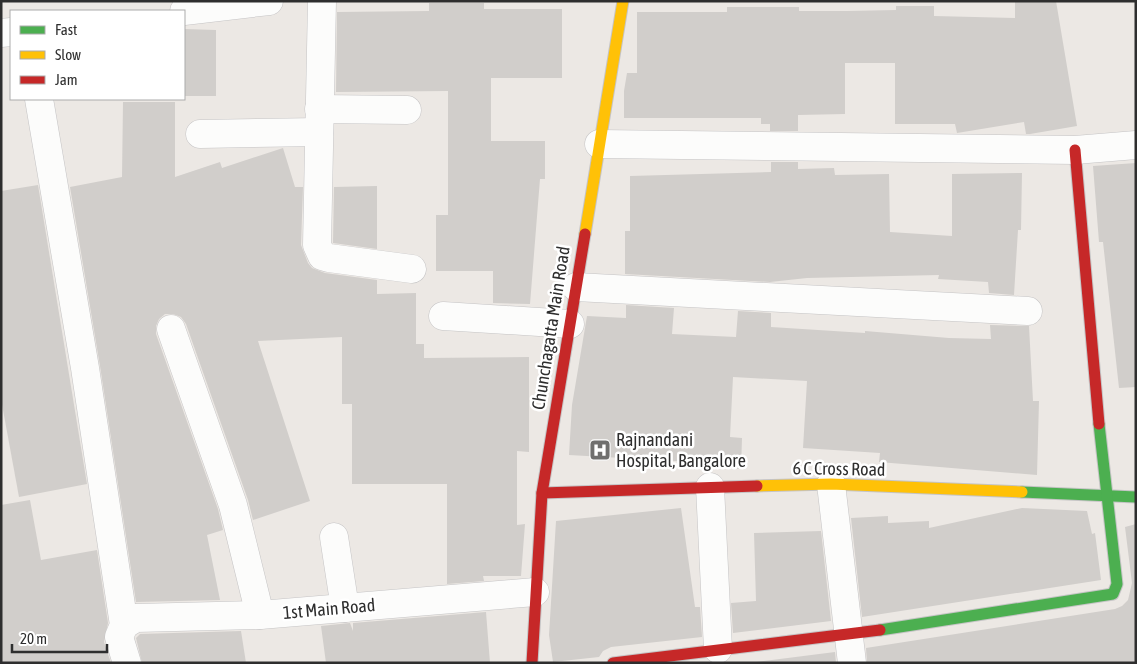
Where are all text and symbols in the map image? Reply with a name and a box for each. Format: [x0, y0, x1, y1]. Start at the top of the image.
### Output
legend [10, 10, 185, 100]
text: Fast [55, 21, 77, 38]
text: Slow [55, 46, 81, 63]
text: Jam [55, 71, 78, 88]
street label: Chunchagatta Main Road [527, 245, 574, 411]
place label: Rajnandani Hospital, Bangalore [616, 429, 746, 471]
hospital icon: Rajnandani Hospital, Bangalore [588, 438, 612, 462]
street label: 6 C Cross Road [792, 457, 886, 480]
street label: 1st Main Road [282, 594, 376, 623]
scale bar [12, 622, 108, 654]
text: 20 m [20, 630, 47, 647]

